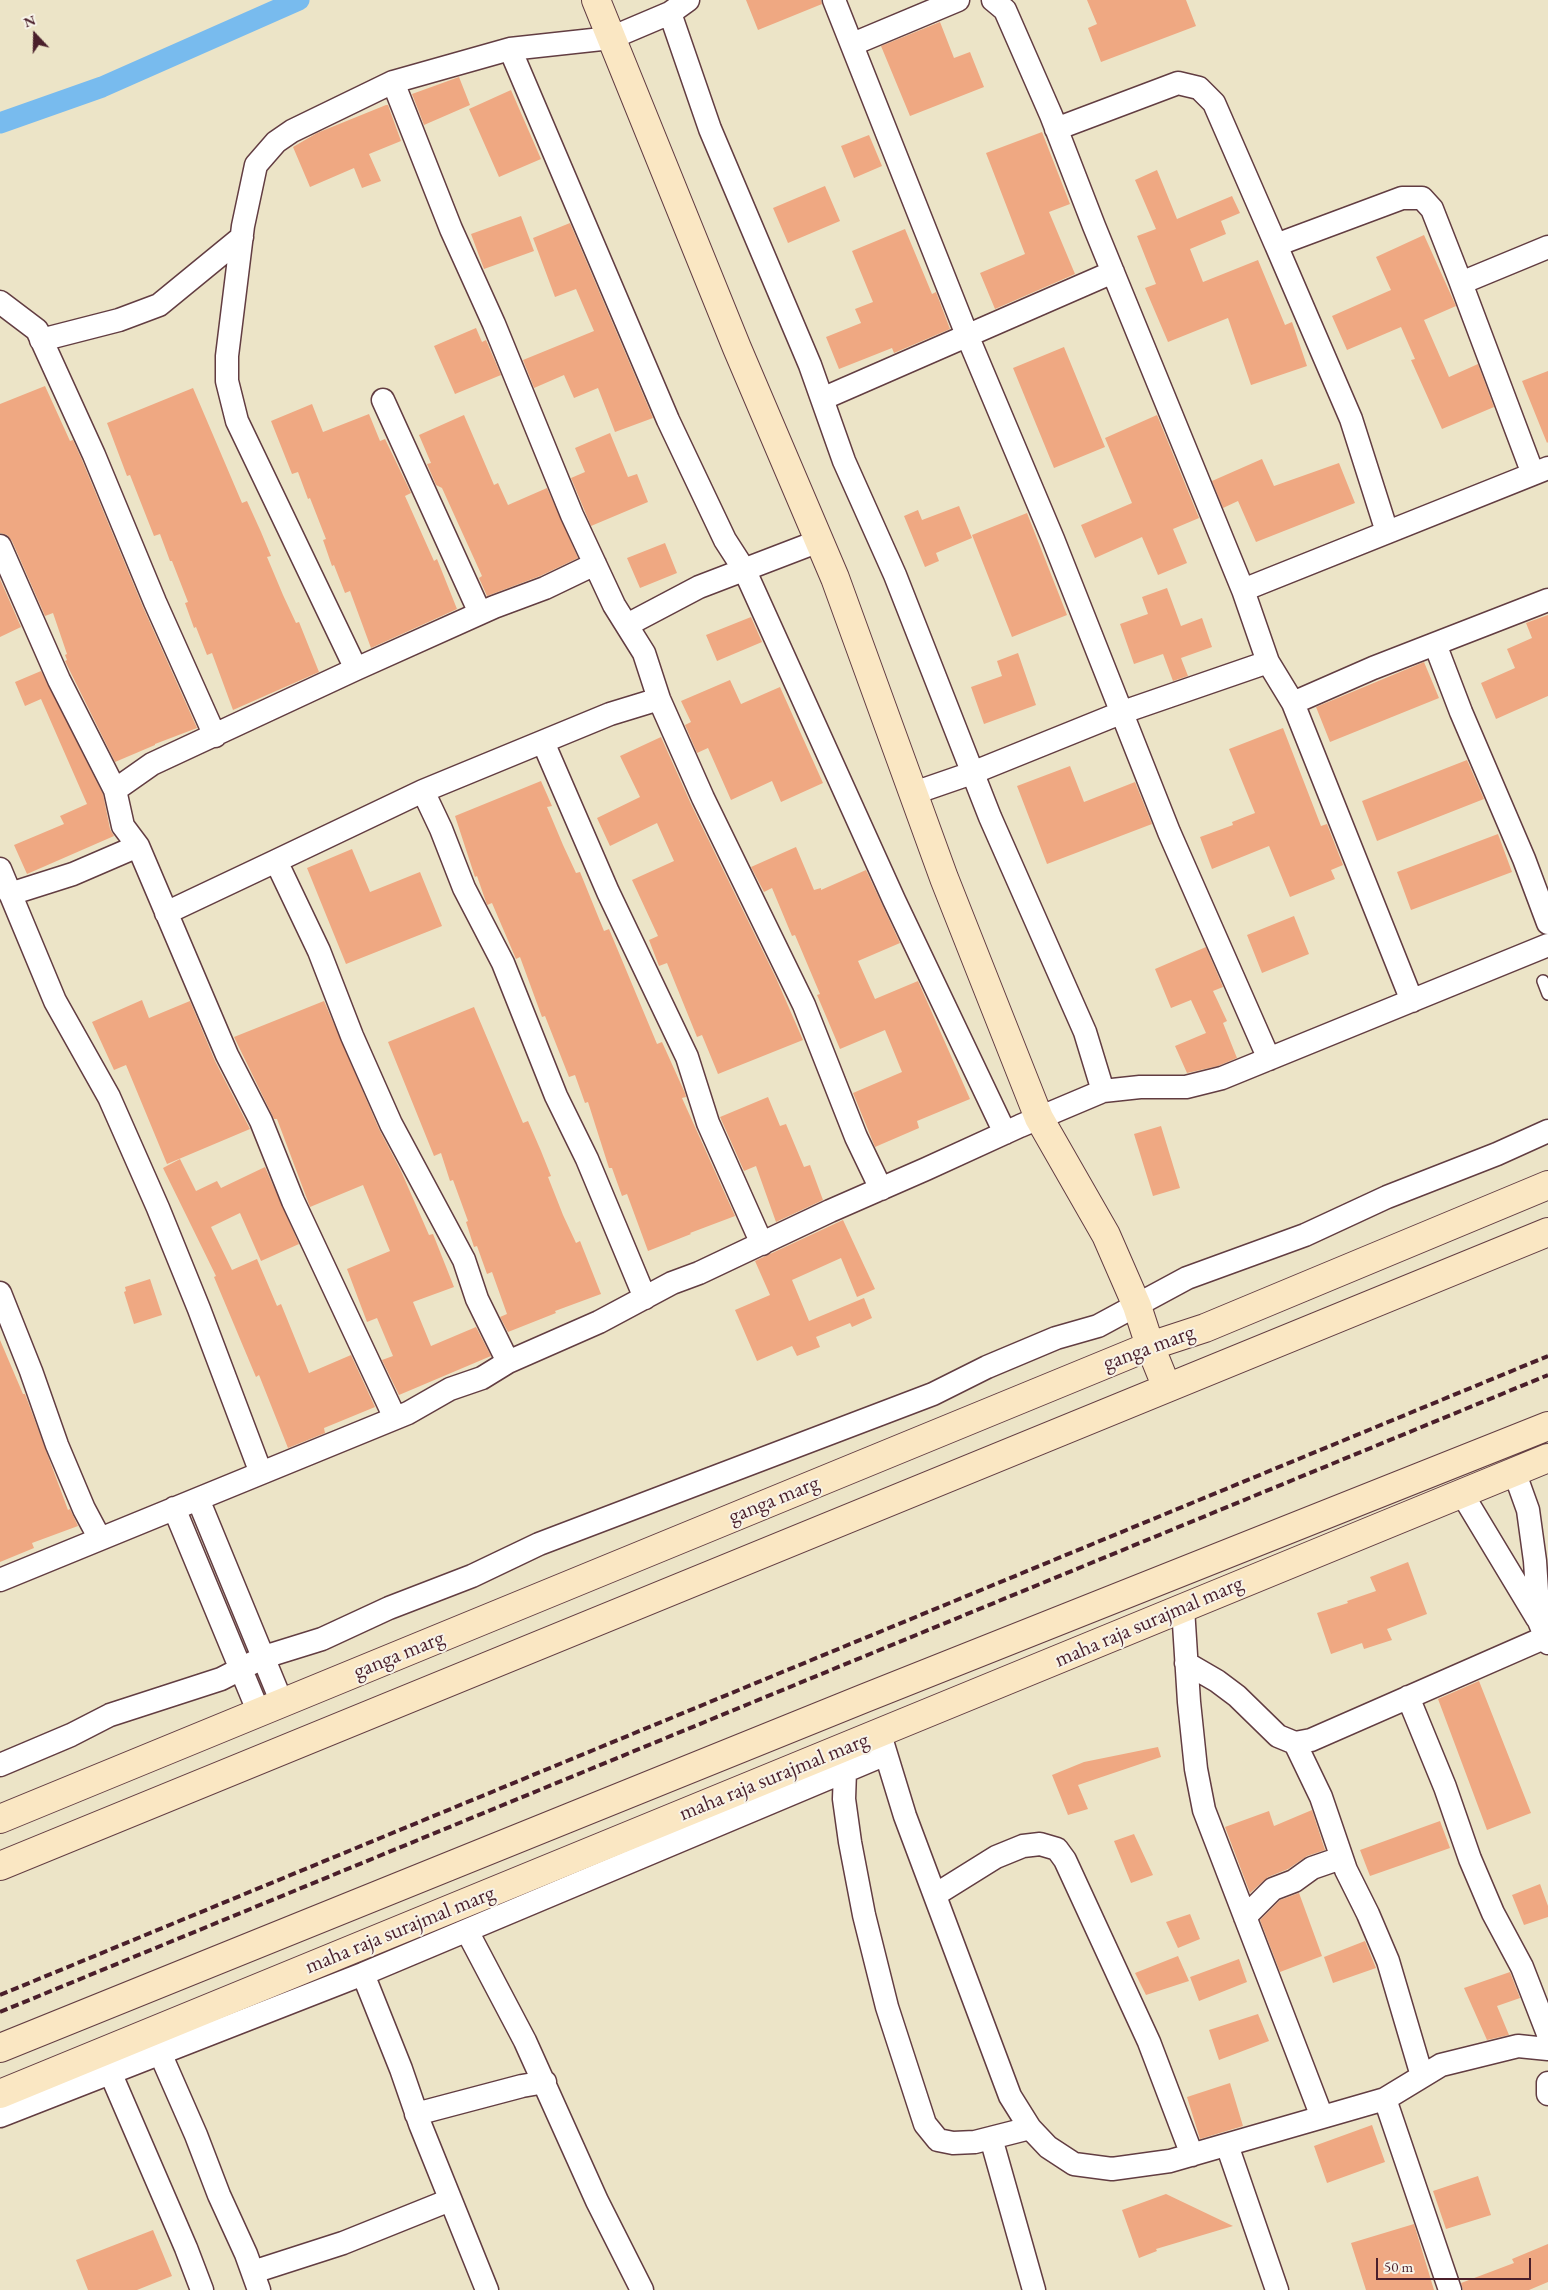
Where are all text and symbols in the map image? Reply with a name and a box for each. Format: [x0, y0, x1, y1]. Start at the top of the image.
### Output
north arrow [10, 10, 60, 60]
text: N [21, 11, 38, 31]
street label: ganga marg [1100, 1319, 1198, 1377]
street label: ganga marg [725, 1470, 823, 1530]
street label: maha raja surajmal marg [1051, 1570, 1247, 1674]
street label: ganga marg [350, 1625, 448, 1685]
street label: maha raja surajmal marg [675, 1727, 873, 1827]
street label: maha raja surajmal marg [301, 1880, 499, 1980]
scale bar [1378, 2248, 1533, 2280]
text: 50 m [1384, 2257, 1413, 2276]

